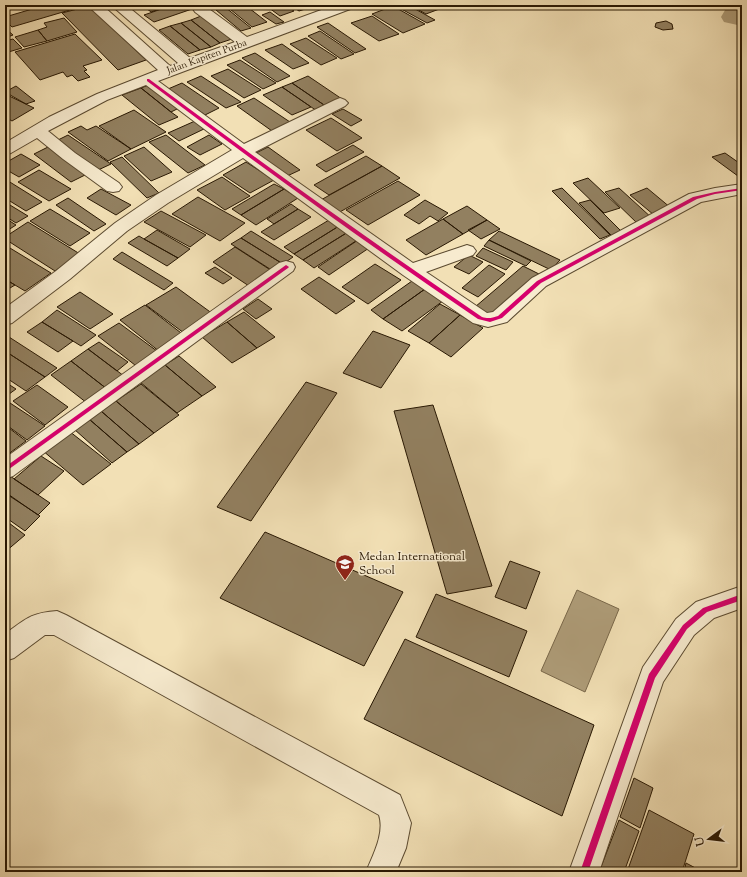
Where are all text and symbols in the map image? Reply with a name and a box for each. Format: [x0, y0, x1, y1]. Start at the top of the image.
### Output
street label: Jalan Kapiten Purba [164, 35, 249, 79]
place label: Medan International School [359, 548, 466, 580]
school or university icon: Medan International School [334, 553, 356, 581]
north arrow [689, 819, 729, 859]
text: U [691, 835, 709, 849]

